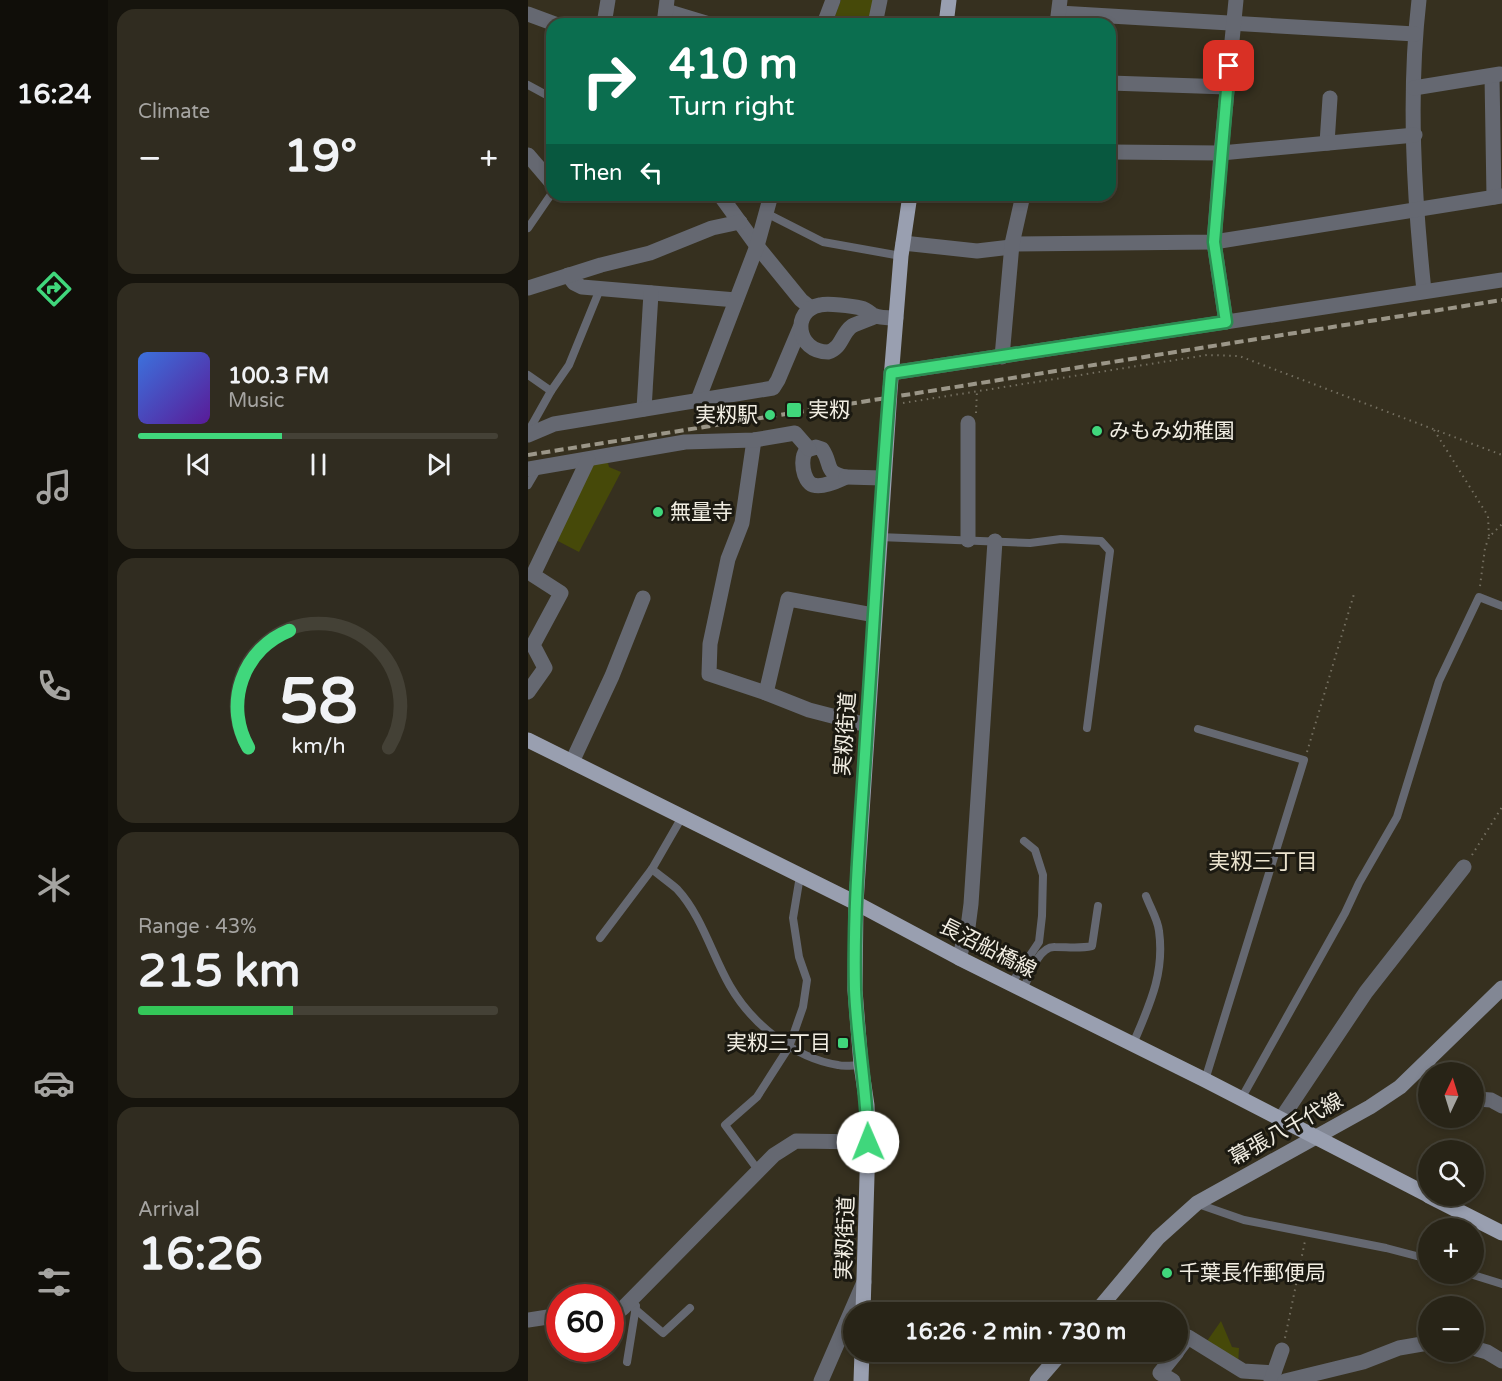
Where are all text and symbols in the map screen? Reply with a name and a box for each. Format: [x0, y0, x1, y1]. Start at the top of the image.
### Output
text: 410 m [669, 39, 798, 90]
pin [1203, 40, 1254, 91]
icon: right [570, 42, 648, 120]
icon: arrive [1212, 49, 1245, 82]
text: 16:24 [17, 78, 91, 111]
text: Turn right [669, 90, 795, 123]
text: Climate [138, 100, 210, 124]
text: 19° [284, 130, 357, 184]
text: − [138, 139, 162, 178]
text: + [479, 139, 498, 178]
icon: left [635, 156, 668, 189]
text: Then [570, 160, 623, 186]
icon: directions [33, 268, 75, 310]
text: 100.3 FM [228, 363, 329, 389]
text: Music [228, 389, 284, 413]
place label: 実籾 [808, 398, 850, 423]
marker: 実籾 [785, 401, 803, 419]
place label: 実籾駅 [695, 403, 758, 428]
marker: 実籾駅 [763, 408, 777, 422]
place label: みもみ幼稚園 [1109, 419, 1235, 444]
marker: みもみ幼稚園 [1090, 424, 1104, 438]
icon: previous [182, 448, 215, 481]
icon: pause [302, 448, 335, 481]
icon: next [422, 448, 455, 481]
icon: music [33, 466, 75, 508]
place label: 無量寺 [670, 500, 733, 525]
marker: 無量寺 [651, 505, 665, 519]
icon: phone [33, 665, 75, 707]
text: 58 [279, 665, 357, 740]
street label: 実籾街道 [830, 691, 861, 777]
text: km/h [291, 733, 345, 759]
district label: 実籾三丁目 [1208, 849, 1318, 875]
icon: climate [33, 864, 75, 906]
street label: 長沼船橋線 [935, 913, 1040, 983]
text: Range · 43% [138, 915, 257, 939]
text: 215 km [138, 945, 300, 999]
place label: 実籾三丁目 [726, 1031, 831, 1056]
marker: 実籾三丁目 [836, 1036, 850, 1050]
icon: car [33, 1062, 75, 1104]
north arrow [1418, 1062, 1484, 1128]
map controls [1418, 1062, 1484, 1362]
street label: 幕張八千代線 [1225, 1088, 1347, 1171]
position arrow [836, 1110, 900, 1174]
button: search [1418, 1140, 1484, 1206]
street label: 実籾街道 [832, 1196, 859, 1280]
text: Arrival [138, 1198, 200, 1222]
button: + [1418, 1218, 1484, 1284]
text: 16:26 [138, 1228, 263, 1282]
icon: filters [33, 1261, 75, 1303]
place label: 千葉長作郵便局 [1179, 1261, 1326, 1286]
marker: 千葉長作郵便局 [1160, 1266, 1174, 1280]
speed limit sign: 60 [546, 1284, 624, 1362]
button: − [1418, 1296, 1484, 1362]
text: 16:26 · 2 min · 730 m [905, 1319, 1126, 1345]

